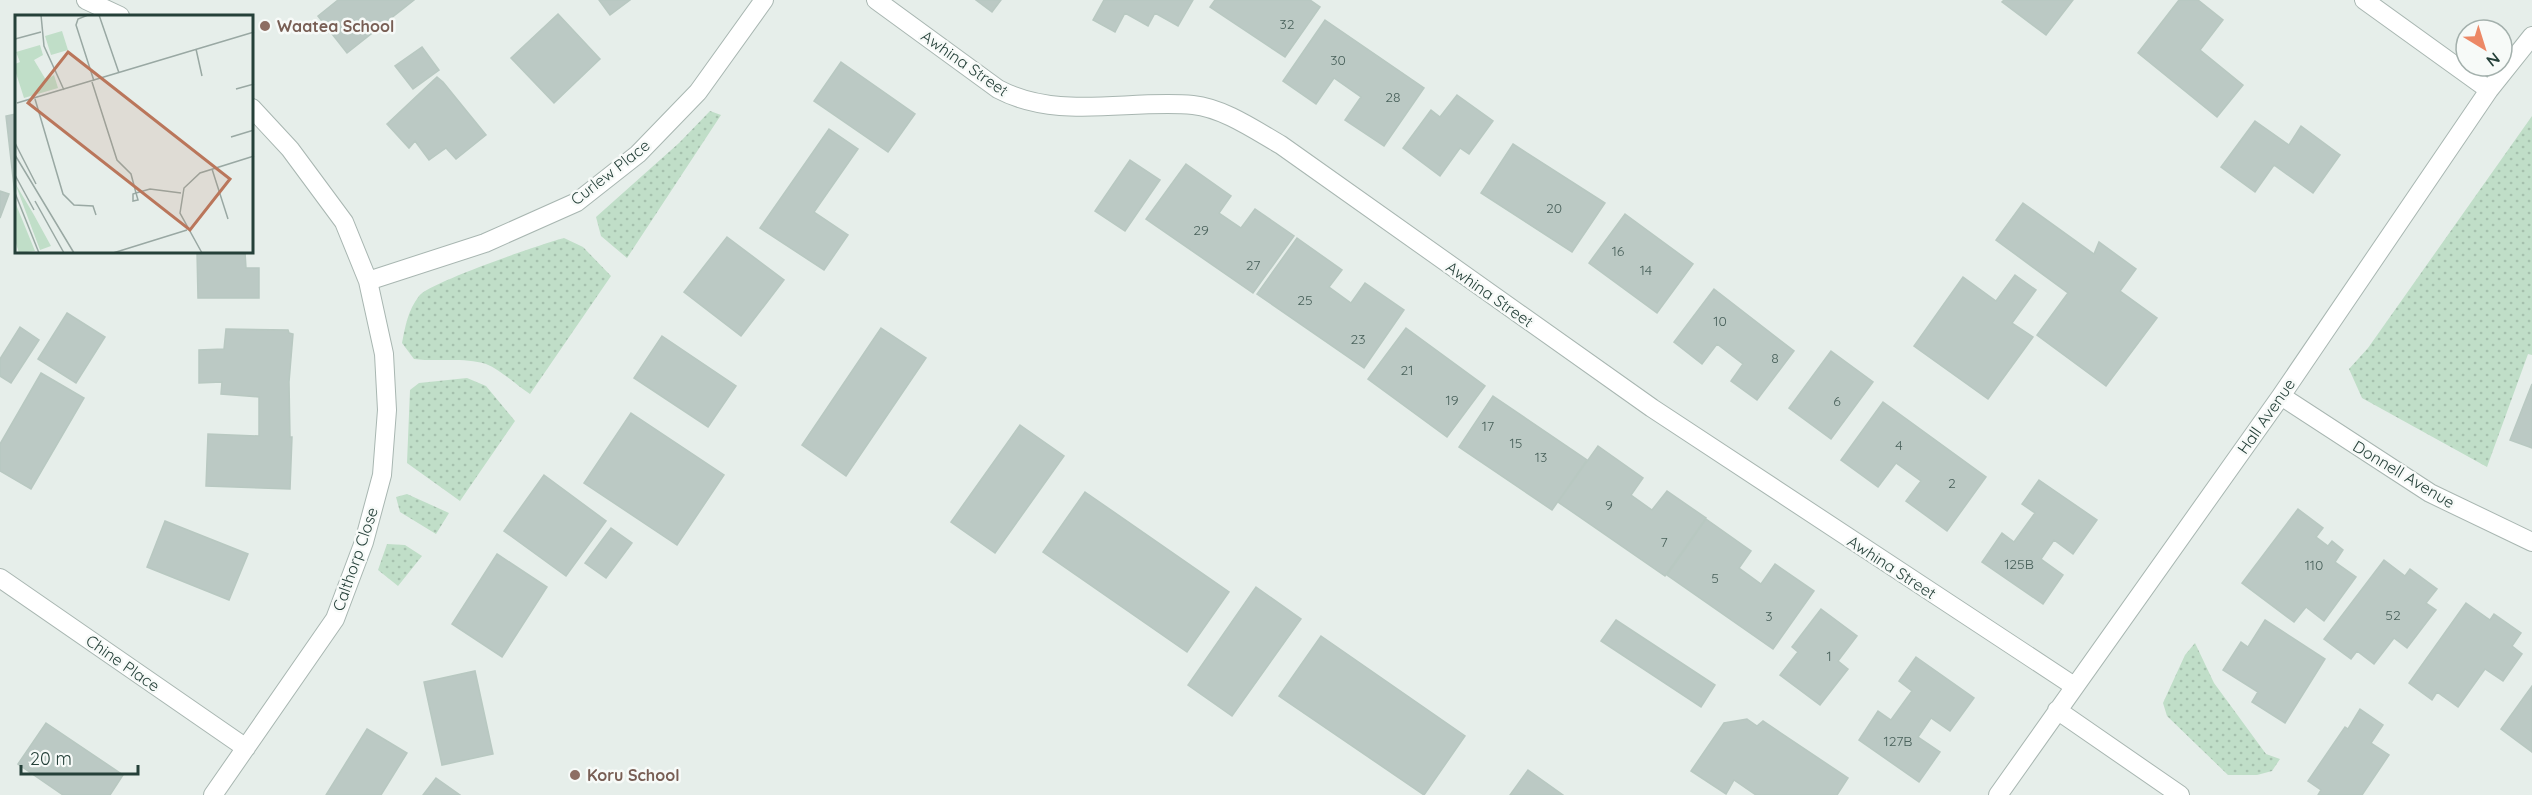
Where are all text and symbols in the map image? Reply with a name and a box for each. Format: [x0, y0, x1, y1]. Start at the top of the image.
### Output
inset map [15, 15, 254, 254]
house number: 32 [1279, 15, 1295, 33]
place label: Waatea School [277, 16, 394, 36]
north arrow [2454, 18, 2514, 78]
marker: Waatea School [258, 19, 272, 33]
street label: Awhina Street [918, 26, 1012, 100]
text: N [2482, 48, 2504, 71]
house number: 30 [1330, 51, 1346, 69]
house number: 28 [1385, 88, 1401, 106]
street label: Curlew Place [566, 135, 654, 209]
house number: 20 [1546, 199, 1562, 217]
house number: 29 [1193, 221, 1209, 239]
house number: 16 [1612, 242, 1625, 260]
house number: 27 [1246, 256, 1260, 274]
street label: Awhina Street [1443, 257, 1537, 331]
house number: 14 [1640, 261, 1652, 279]
house number: 25 [1297, 291, 1313, 309]
house number: 10 [1713, 312, 1727, 330]
house number: 23 [1350, 330, 1366, 348]
house number: 8 [1771, 349, 1779, 367]
house number: 21 [1401, 361, 1413, 379]
street label: Hall Avenue [2233, 374, 2299, 458]
house number: 19 [1446, 391, 1459, 409]
house number: 6 [1833, 392, 1841, 410]
house number: 17 [1482, 417, 1494, 435]
house number: 15 [1510, 434, 1522, 452]
house number: 4 [1895, 436, 1903, 454]
street label: Donnell Avenue [2349, 436, 2459, 512]
house number: 13 [1535, 448, 1547, 466]
house number: 2 [1948, 474, 1956, 492]
house number: 9 [1605, 496, 1613, 514]
street label: Calthorp Close [328, 505, 382, 613]
street label: Awhina Street [1844, 531, 1940, 603]
house number: 7 [1660, 533, 1668, 551]
house number: 125B [2004, 555, 2034, 573]
house number: 110 [2305, 556, 2323, 574]
house number: 5 [1711, 569, 1719, 587]
house number: 52 [2385, 606, 2401, 624]
house number: 3 [1765, 607, 1773, 625]
street label: Chine Place [82, 630, 164, 696]
house number: 1 [1826, 647, 1832, 665]
house number: 127B [1884, 732, 1912, 750]
scale bar [21, 738, 138, 776]
text: 20 m [30, 747, 72, 770]
place label: Koru School [587, 765, 679, 785]
marker: Koru School [568, 768, 582, 782]

